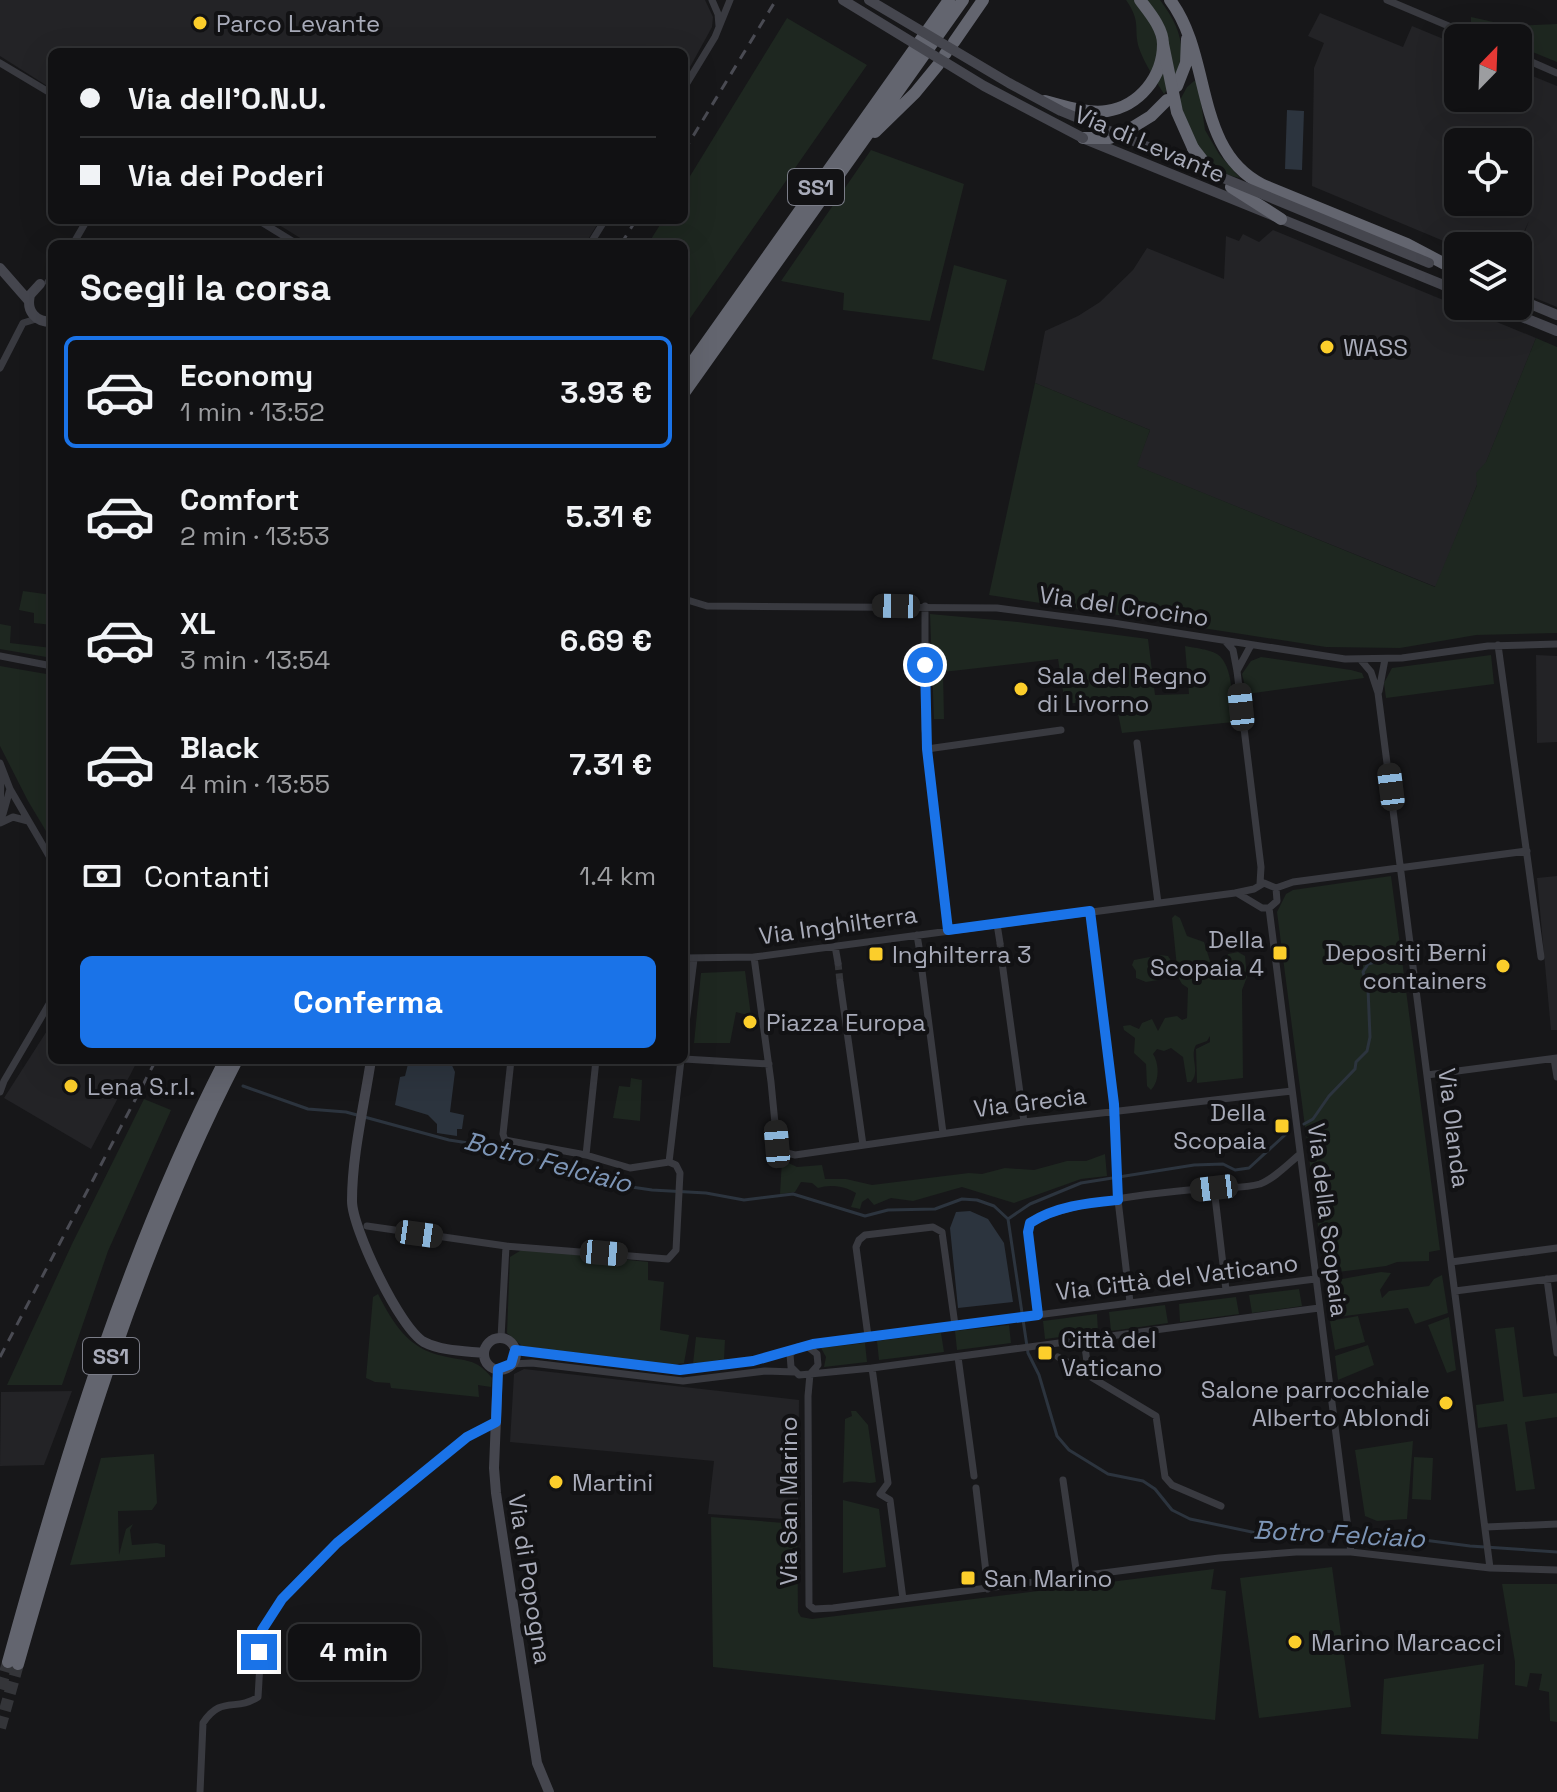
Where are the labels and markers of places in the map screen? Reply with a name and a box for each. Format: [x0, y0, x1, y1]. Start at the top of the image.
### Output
place label: Parco Levante [216, 8, 380, 39]
marker: Parco Levante [191, 14, 209, 32]
place label: WASS [1343, 332, 1408, 363]
marker: WASS [1318, 338, 1336, 356]
place label: Sala del Regno di Livorno [1037, 660, 1207, 719]
marker: Sala del Regno di Livorno [1012, 680, 1030, 698]
place label: Della Scopaia 4 [1150, 924, 1264, 983]
place label: Depositi Berni containers [1325, 937, 1487, 996]
place label: Inghilterra 3 [892, 939, 1031, 970]
marker: Della Scopaia 4 [1271, 944, 1289, 962]
marker: Inghilterra 3 [867, 945, 885, 963]
marker: Depositi Berni containers [1494, 957, 1512, 975]
place label: Piazza Europa [766, 1007, 926, 1038]
marker: Piazza Europa [741, 1013, 759, 1031]
place label: Lena S.r.l. [87, 1071, 195, 1102]
marker: Lena S.r.l. [62, 1077, 80, 1095]
place label: Della Scopaia [1173, 1097, 1266, 1156]
marker: Della Scopaia [1273, 1117, 1291, 1135]
place label: Città del Vaticano [1061, 1324, 1163, 1383]
marker: Città del Vaticano [1036, 1344, 1054, 1362]
place label: Salone parrocchiale Alberto Ablondi [1201, 1374, 1430, 1433]
marker: Salone parrocchiale Alberto Ablondi [1437, 1394, 1455, 1412]
place label: Martini [572, 1467, 653, 1498]
marker: Martini [547, 1473, 565, 1491]
place label: San Marino [984, 1563, 1112, 1594]
marker: San Marino [959, 1569, 977, 1587]
place label: Marino Marcacci [1311, 1627, 1502, 1658]
marker: Marino Marcacci [1286, 1633, 1304, 1651]

